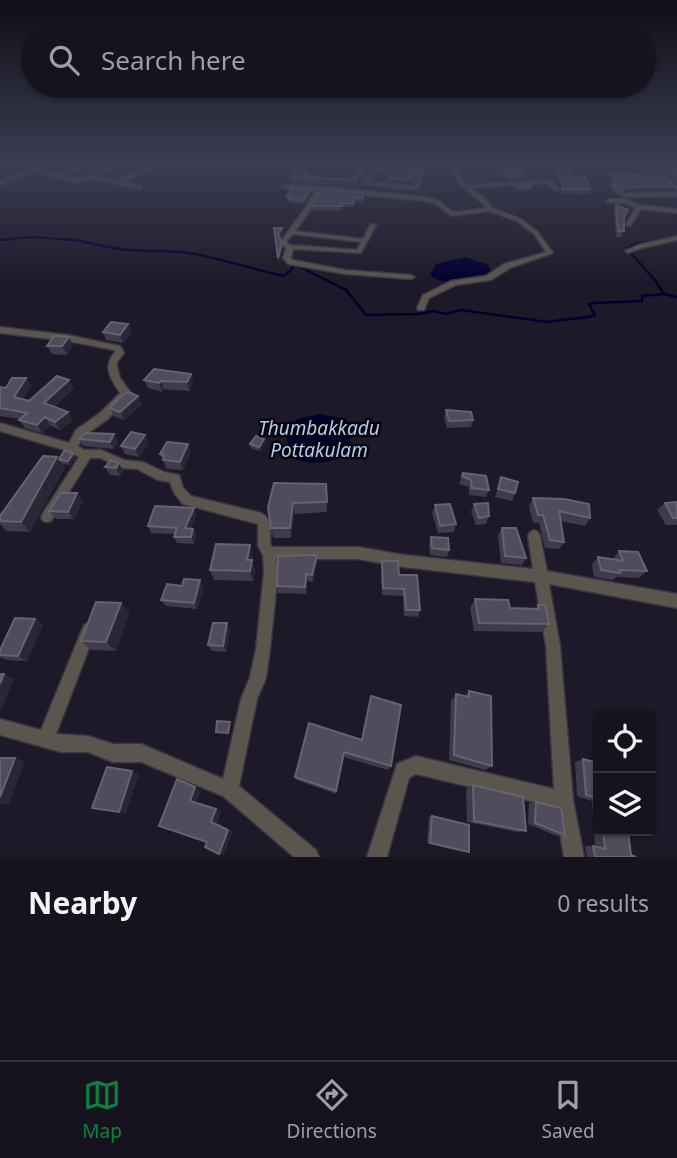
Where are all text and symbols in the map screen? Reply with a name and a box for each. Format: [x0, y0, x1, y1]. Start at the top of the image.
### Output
search box [21, 21, 656, 98]
icon: search [45, 41, 83, 79]
text: Search here [101, 42, 246, 78]
water label: Thumbakkadu Pottakulam [258, 415, 380, 463]
map controls [593, 710, 656, 836]
button: locate [593, 710, 656, 773]
button: layers [593, 773, 656, 836]
text: Nearby [28, 882, 137, 923]
text: 0 results [557, 887, 649, 919]
tab: Map [82, 1076, 122, 1144]
tab: Directions [287, 1076, 377, 1144]
tab: Saved [541, 1076, 595, 1144]

